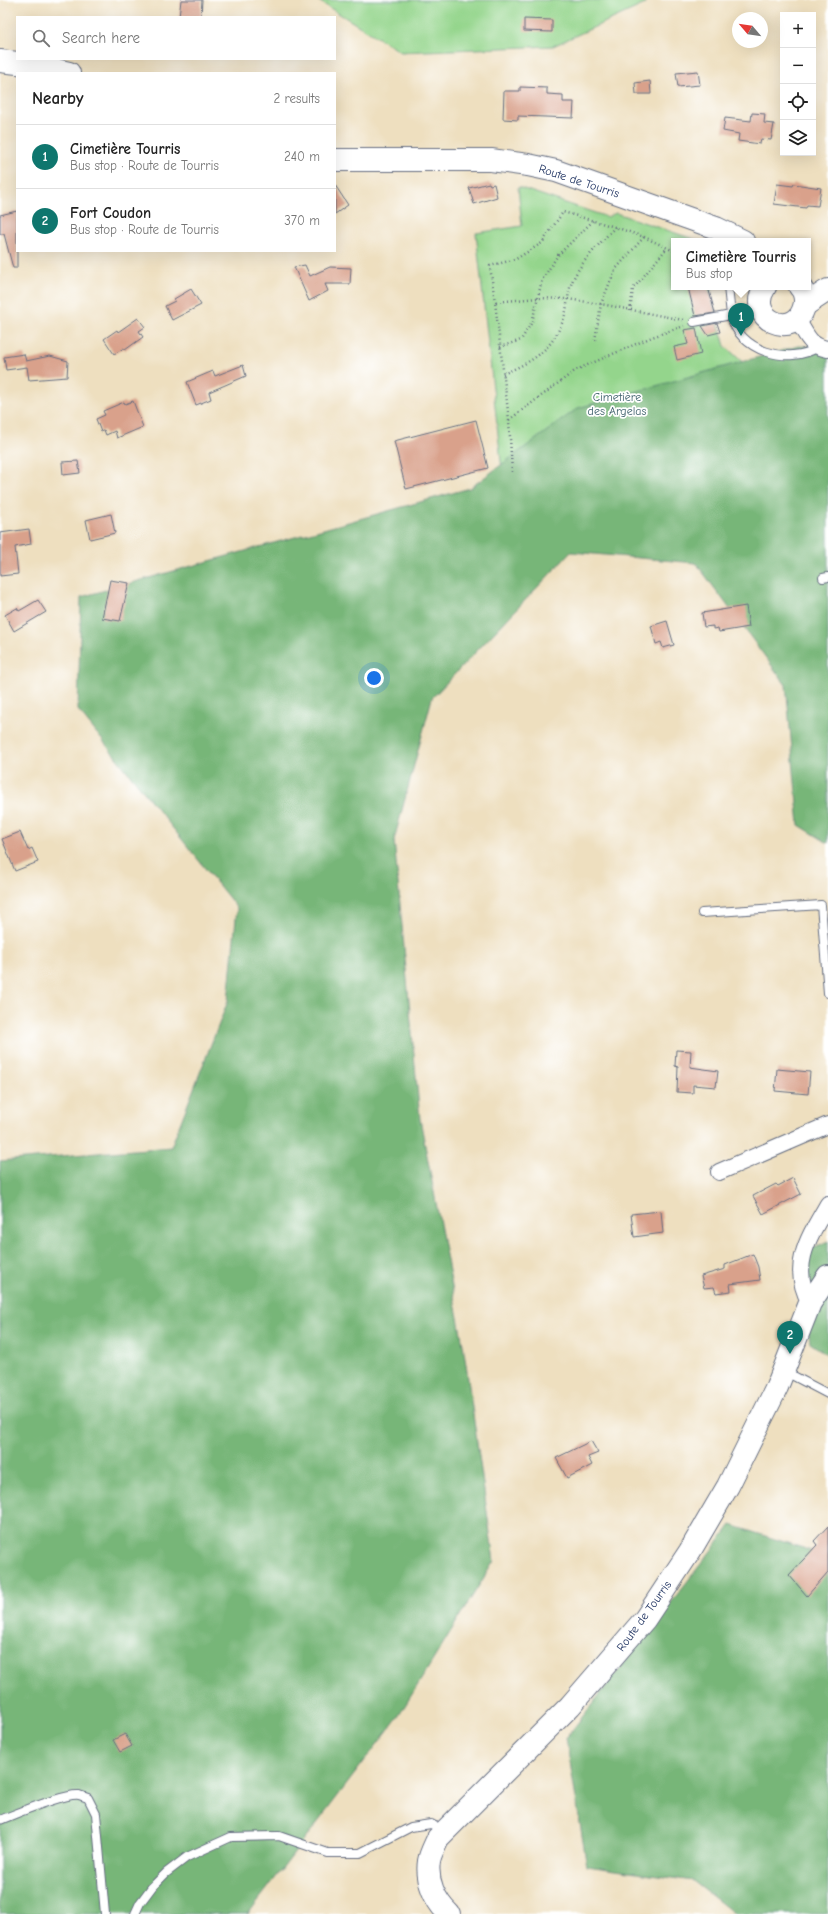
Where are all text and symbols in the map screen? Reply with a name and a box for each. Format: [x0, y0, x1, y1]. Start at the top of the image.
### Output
north arrow [732, 12, 768, 48]
map controls [780, 12, 816, 156]
button: + [780, 12, 816, 48]
search box [16, 16, 336, 60]
icon: search [30, 27, 52, 49]
text: Search here [62, 29, 140, 47]
button: − [780, 48, 816, 84]
button: locate [780, 84, 816, 120]
text: Nearby [32, 89, 83, 108]
text: 2 results [273, 91, 320, 106]
button: layers [780, 120, 816, 156]
text: Cimetière Tourris [70, 140, 181, 158]
text: 1 [42, 149, 48, 164]
text: 240 m [284, 149, 320, 164]
text: Bus stop · Route de Tourris [70, 158, 219, 173]
street label: Route de Tourris [537, 161, 621, 201]
text: Fort Coudon [70, 204, 151, 222]
text: 2 [42, 213, 48, 228]
text: 370 m [284, 213, 320, 228]
text: Bus stop · Route de Tourris [70, 222, 219, 237]
popup [671, 238, 811, 290]
text: Cimetière Tourris [686, 248, 796, 266]
text: Bus stop [686, 266, 733, 281]
pin: 1 [728, 303, 754, 336]
park label: Cimetière des Argelas [588, 390, 646, 418]
your location [364, 668, 384, 688]
pin: 2 [777, 1321, 803, 1354]
street label: Route de Tourris [614, 1578, 674, 1654]

